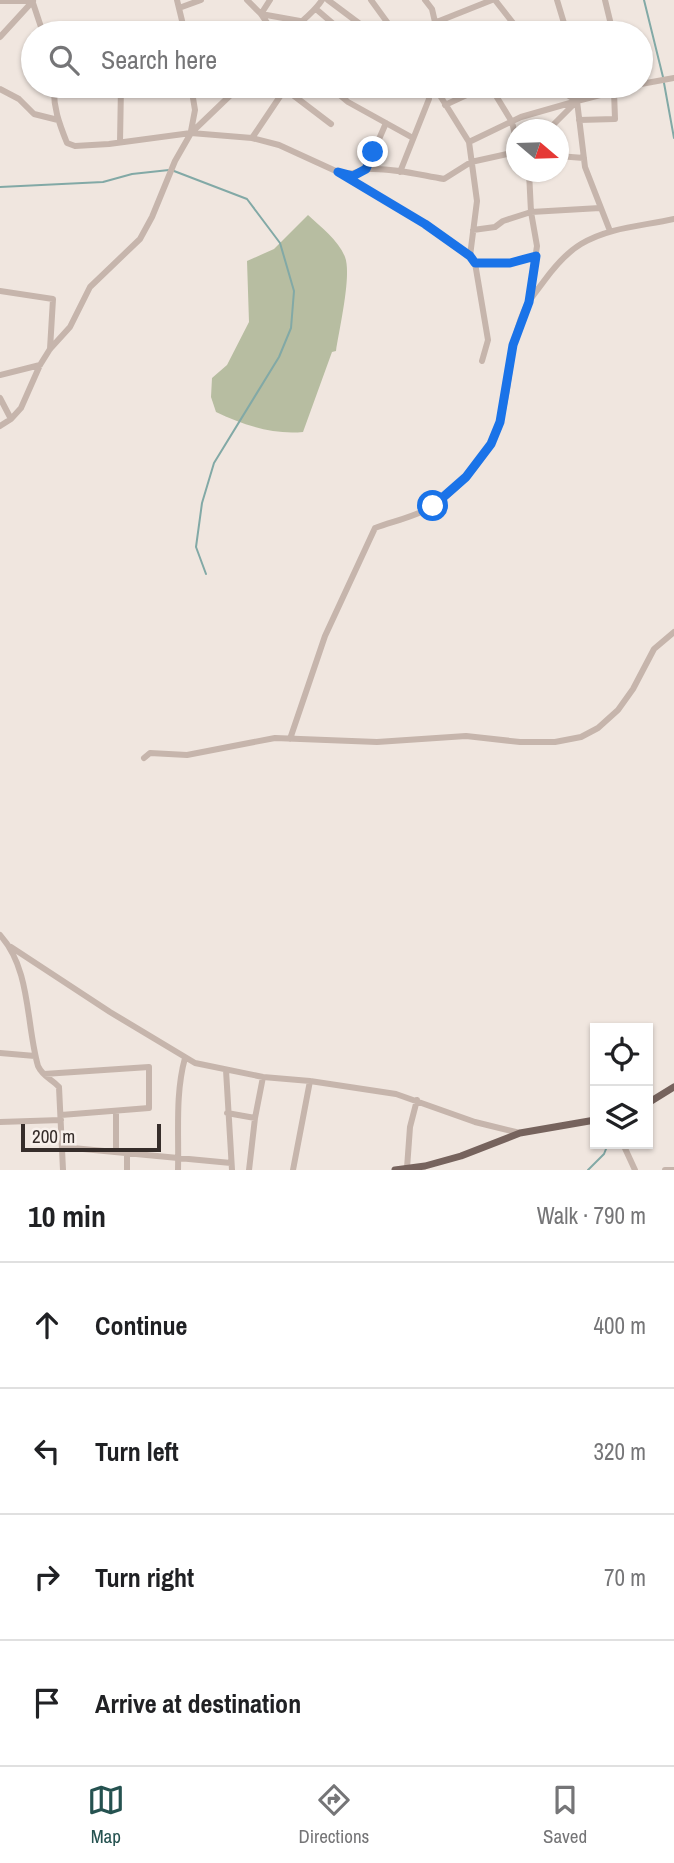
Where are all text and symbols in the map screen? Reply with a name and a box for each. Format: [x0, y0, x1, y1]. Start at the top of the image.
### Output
search box [21, 21, 653, 98]
icon: search [45, 41, 83, 79]
text: Search here [101, 42, 217, 77]
north arrow [506, 119, 569, 182]
route end [357, 136, 388, 167]
route start [417, 490, 448, 521]
map controls [590, 1023, 653, 1149]
button: locate [590, 1023, 653, 1086]
button: layers [590, 1086, 653, 1149]
scale bar [21, 1121, 161, 1153]
text: 200 m [32, 1123, 75, 1149]
text: 10 min [28, 1196, 106, 1236]
text: Walk · 790 m [537, 1200, 646, 1231]
icon: ahead [28, 1306, 66, 1344]
text: Continue [95, 1308, 187, 1343]
text: 400 m [594, 1310, 646, 1341]
icon: left [28, 1432, 66, 1470]
text: Turn left [95, 1434, 179, 1469]
text: 320 m [594, 1436, 646, 1467]
icon: right [28, 1558, 66, 1596]
text: Turn right [95, 1560, 194, 1595]
text: 70 m [604, 1562, 646, 1593]
icon: arrive [28, 1684, 66, 1722]
text: Arrive at destination [95, 1686, 301, 1721]
tab: Map [87, 1781, 125, 1849]
tab: Directions [298, 1781, 369, 1849]
tab: Saved [543, 1781, 587, 1849]

